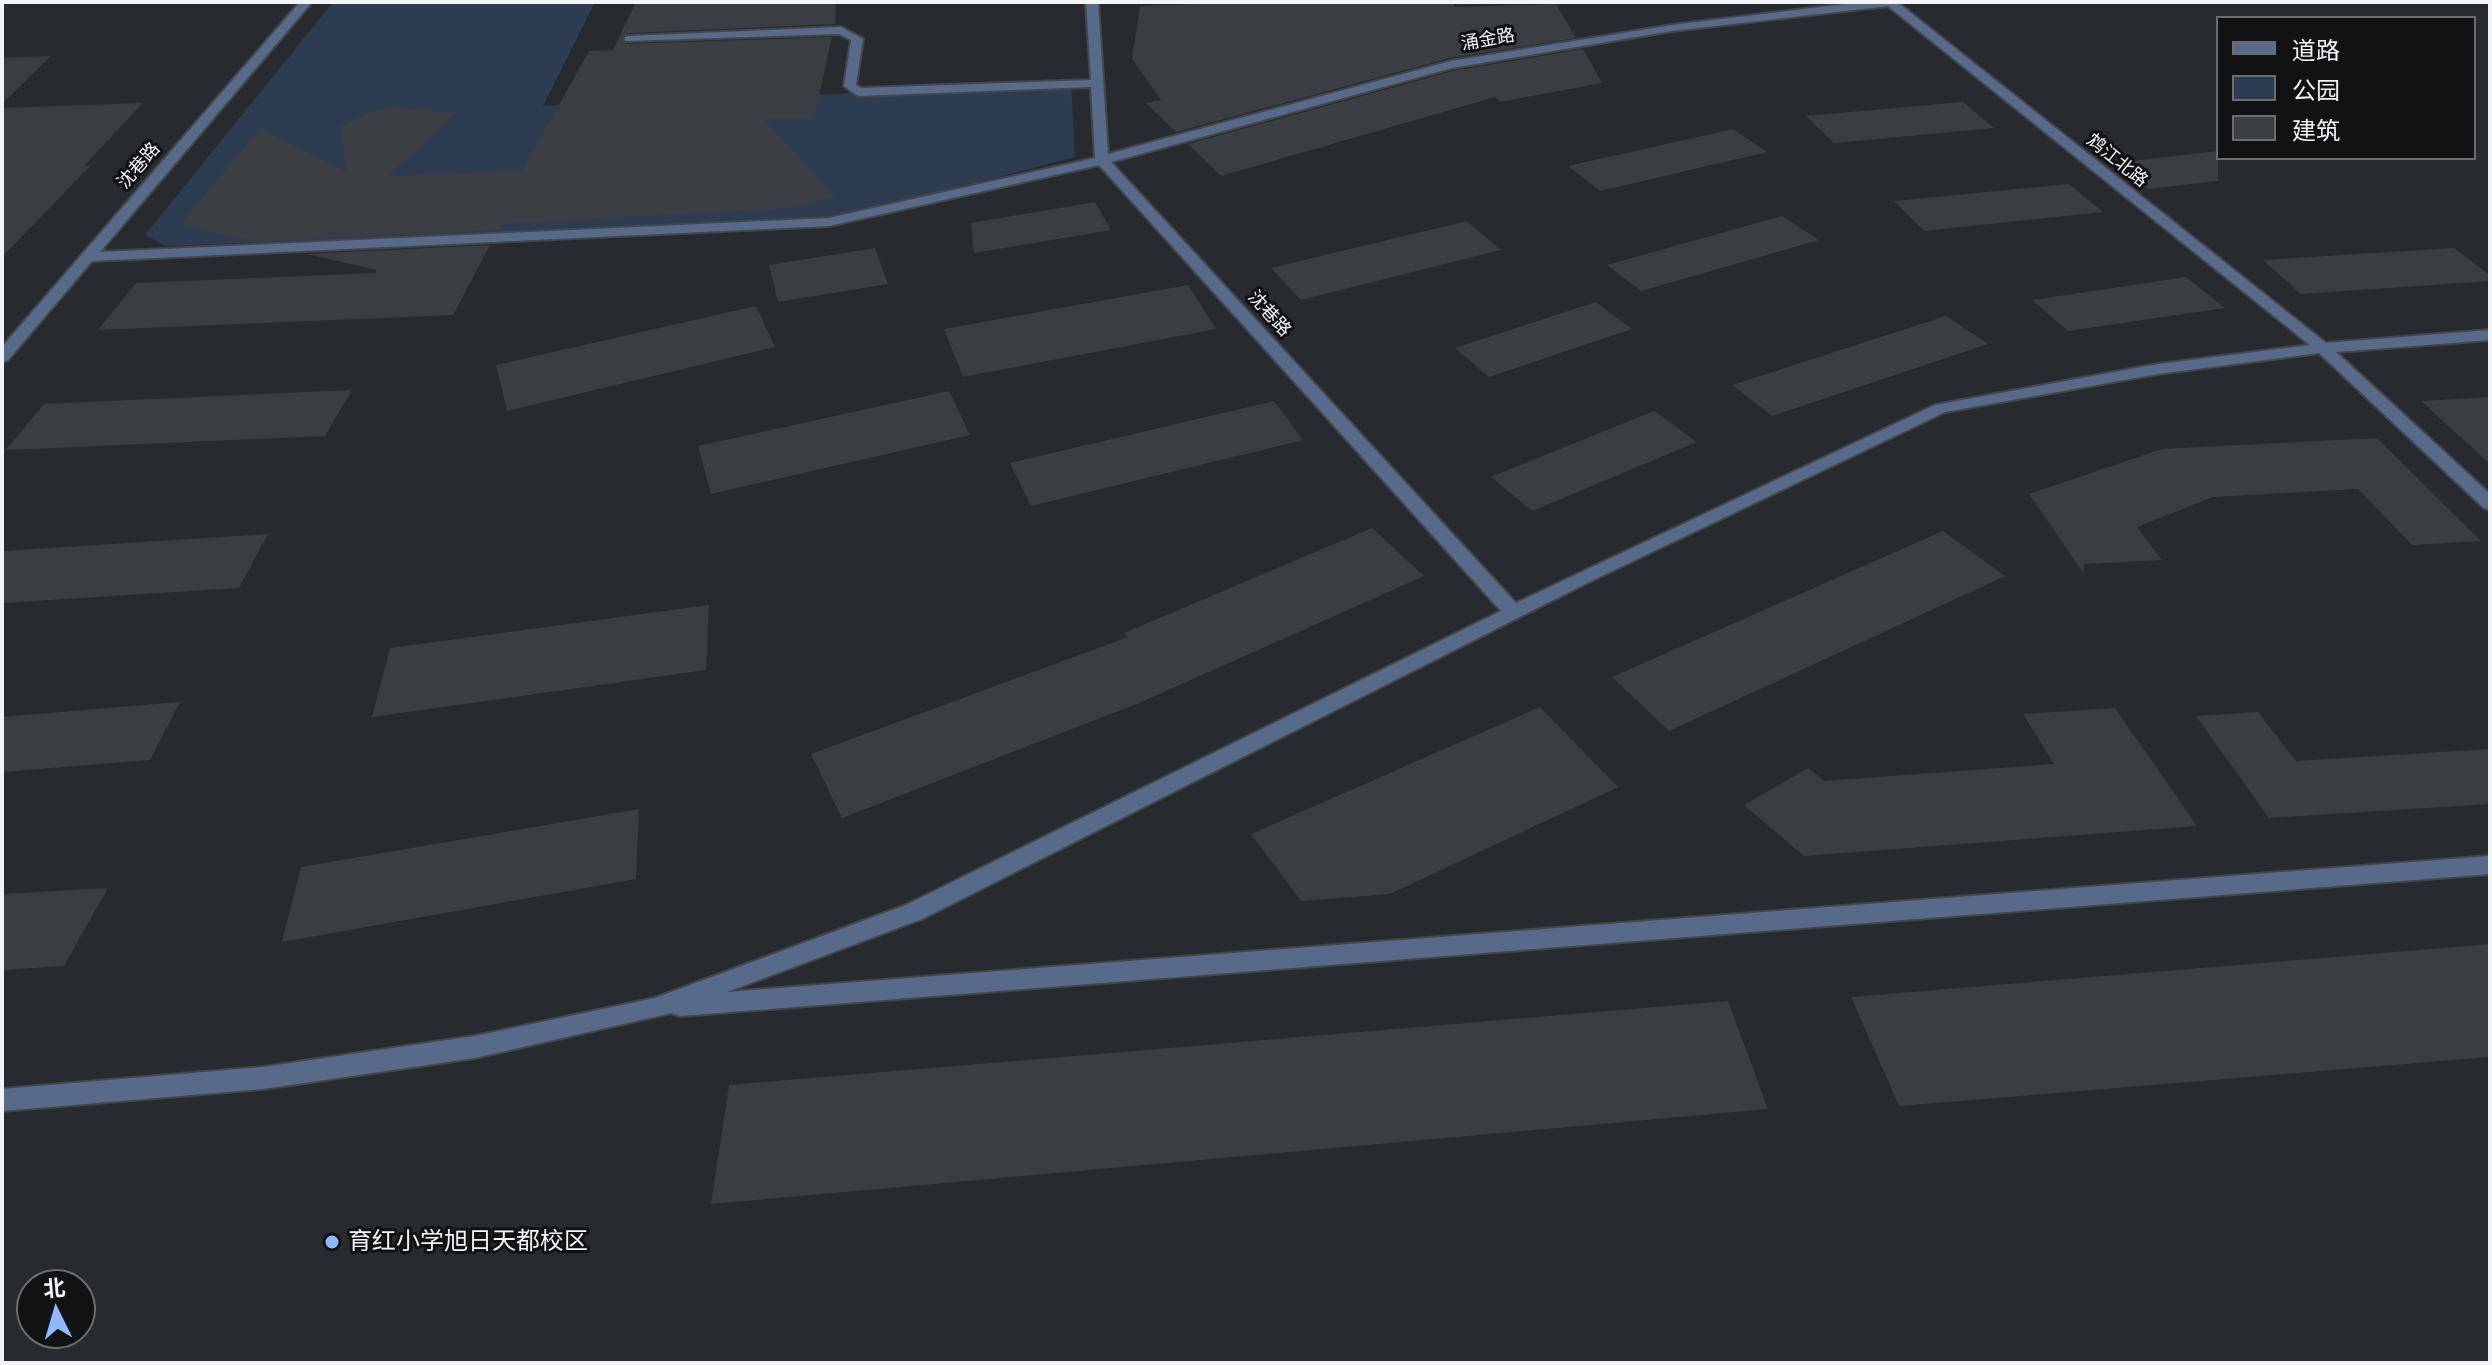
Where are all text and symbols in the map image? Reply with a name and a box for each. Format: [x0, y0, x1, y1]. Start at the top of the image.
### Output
legend [2216, 16, 2476, 160]
street label: 涌金路 [1460, 25, 1516, 55]
text: 道路 [2292, 33, 2340, 66]
text: 公园 [2292, 73, 2340, 106]
text: 建筑 [2292, 113, 2340, 146]
street label: 鸩江北路 [2082, 130, 2152, 192]
street label: 沈巷路 [113, 139, 165, 193]
street label: 沈巷路 [1243, 287, 1295, 341]
place label: 育红小学旭日天都校区 [348, 1228, 588, 1256]
marker: 育红小学旭日天都校区 [323, 1233, 341, 1251]
north arrow [16, 1269, 96, 1349]
text: 北 [42, 1271, 66, 1303]

